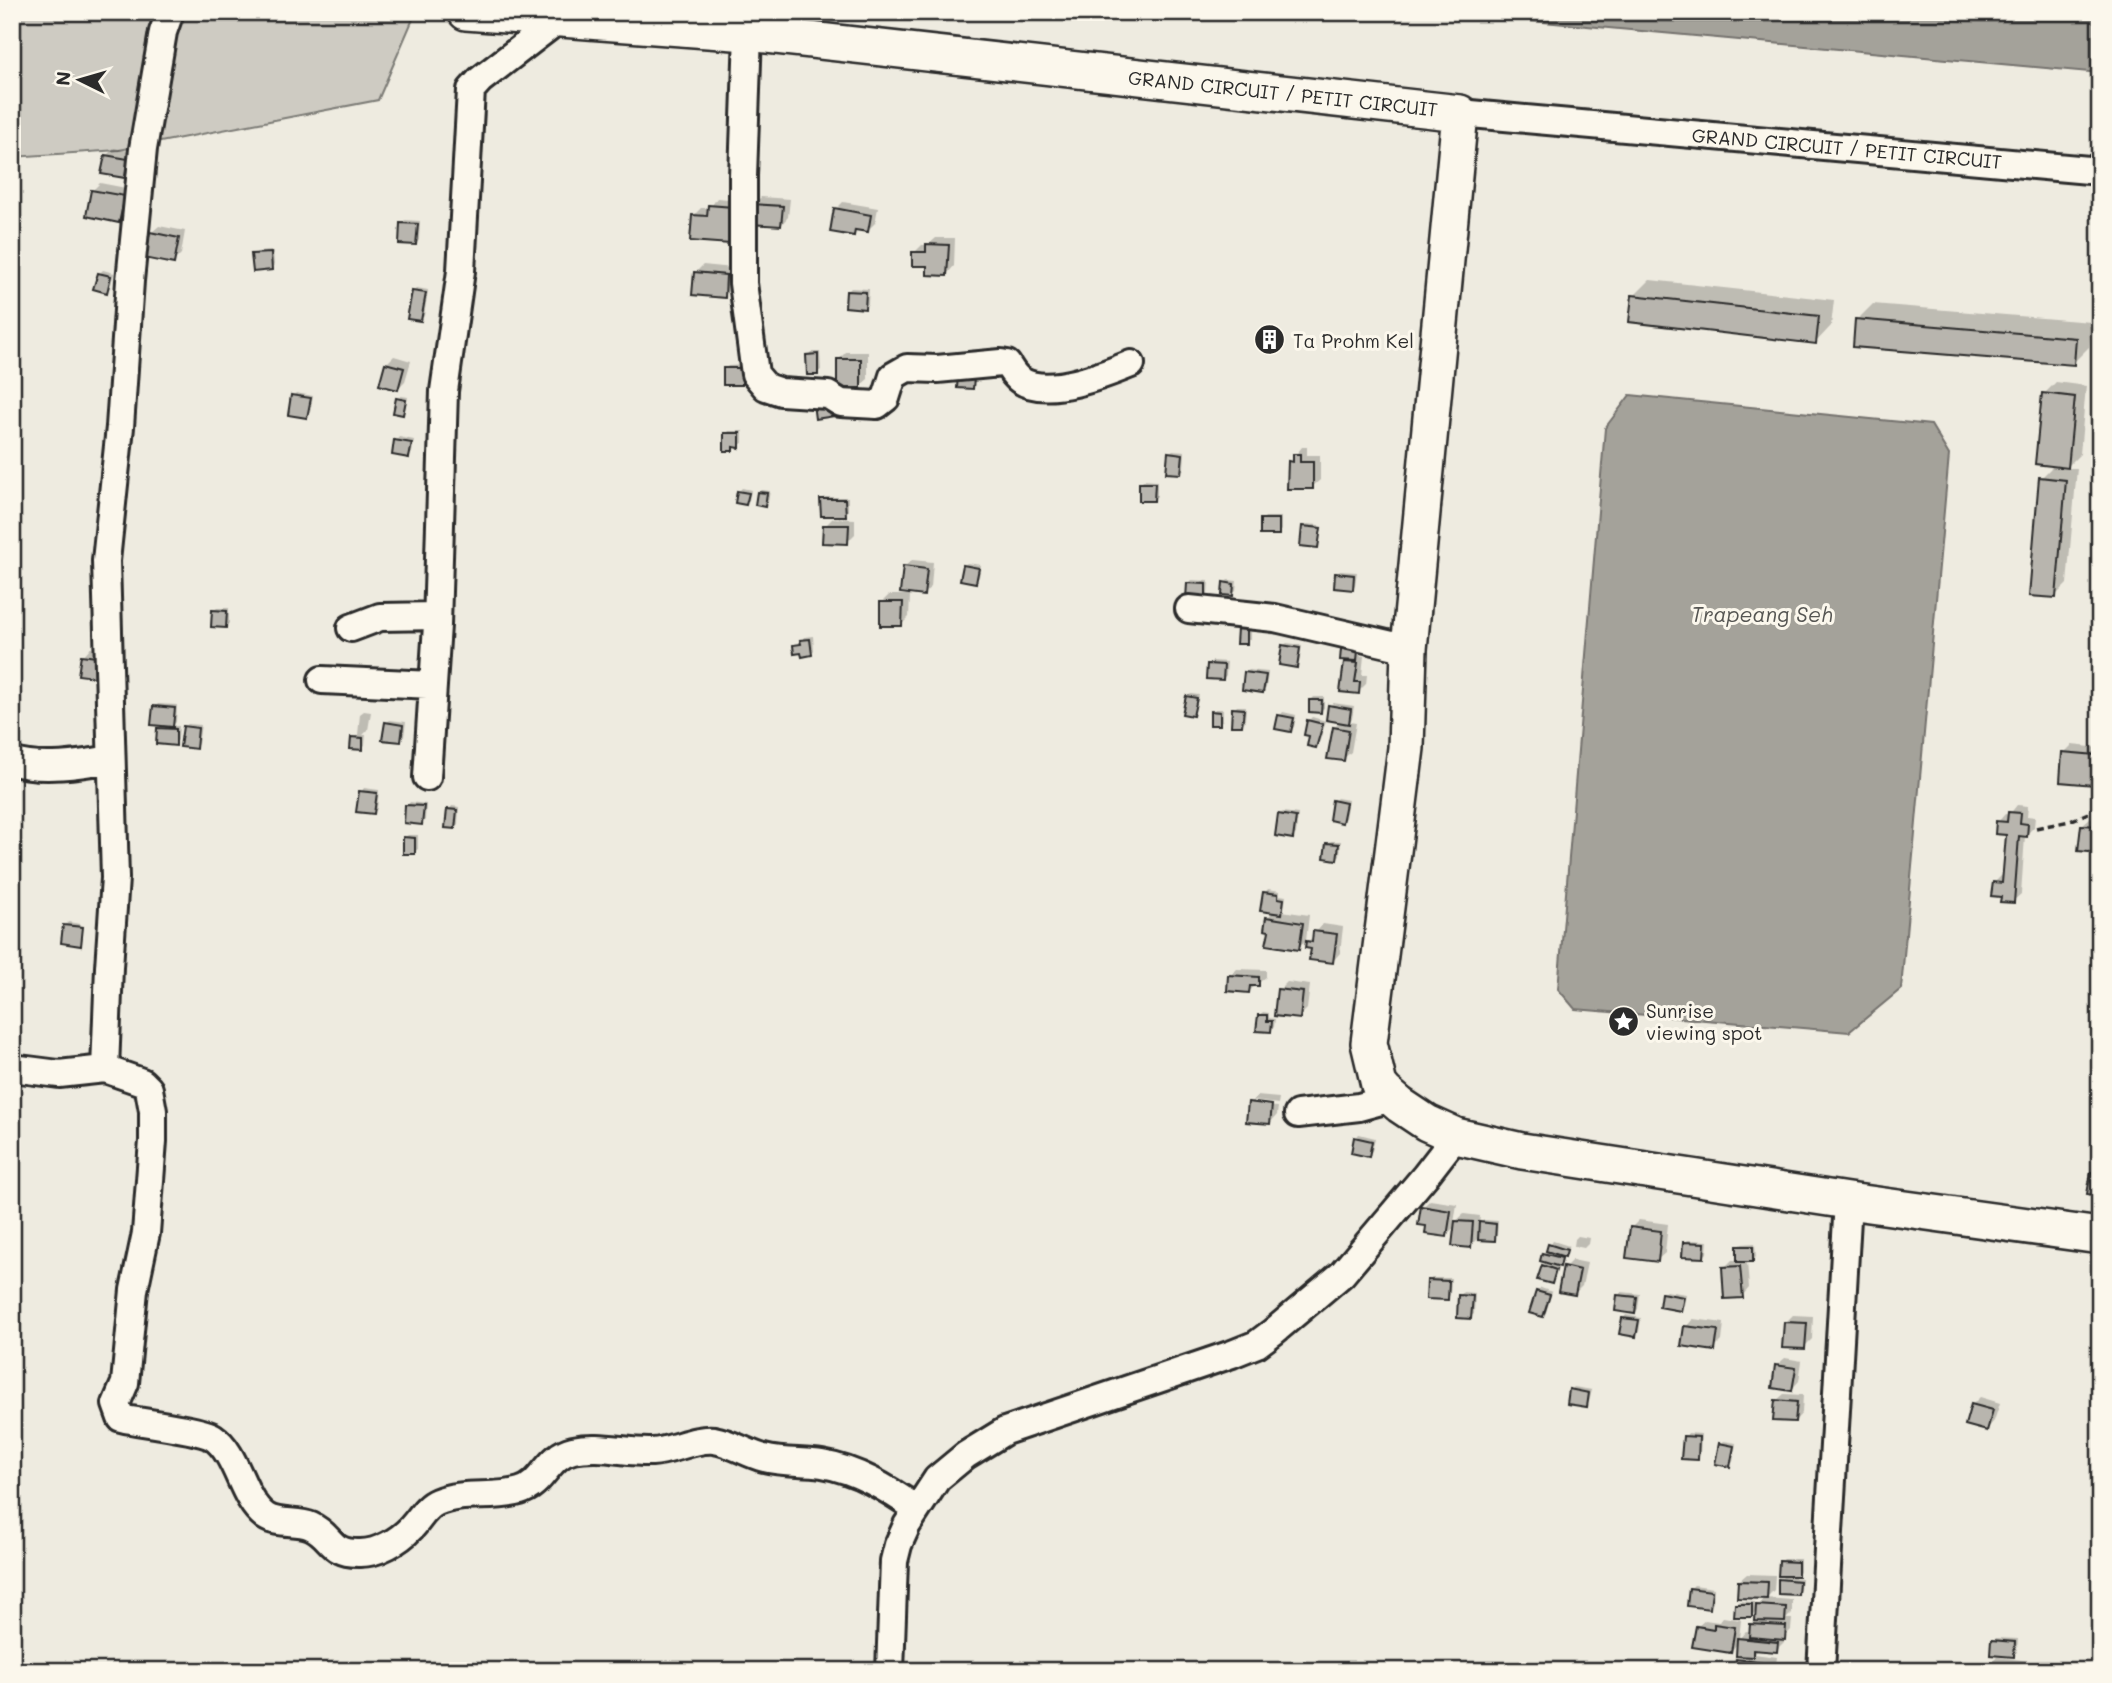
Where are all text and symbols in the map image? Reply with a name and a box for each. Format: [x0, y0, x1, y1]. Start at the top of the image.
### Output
north arrow [46, 46, 116, 116]
street label: GRAND CIRCUIT / PETIT CIRCUIT [1127, 64, 1439, 122]
text: N [49, 70, 76, 87]
street label: GRAND CIRCUIT / PETIT CIRCUIT [1691, 122, 2003, 174]
building icon: Ta Prohm Kel [1253, 323, 1287, 357]
place label: Ta Prohm Kel [1293, 328, 1414, 353]
water label: Trapeang Seh [1691, 600, 1833, 627]
place label: Sunrise viewing spot [1646, 998, 1762, 1045]
place icon: Sunrise viewing spot [1606, 1004, 1640, 1038]

